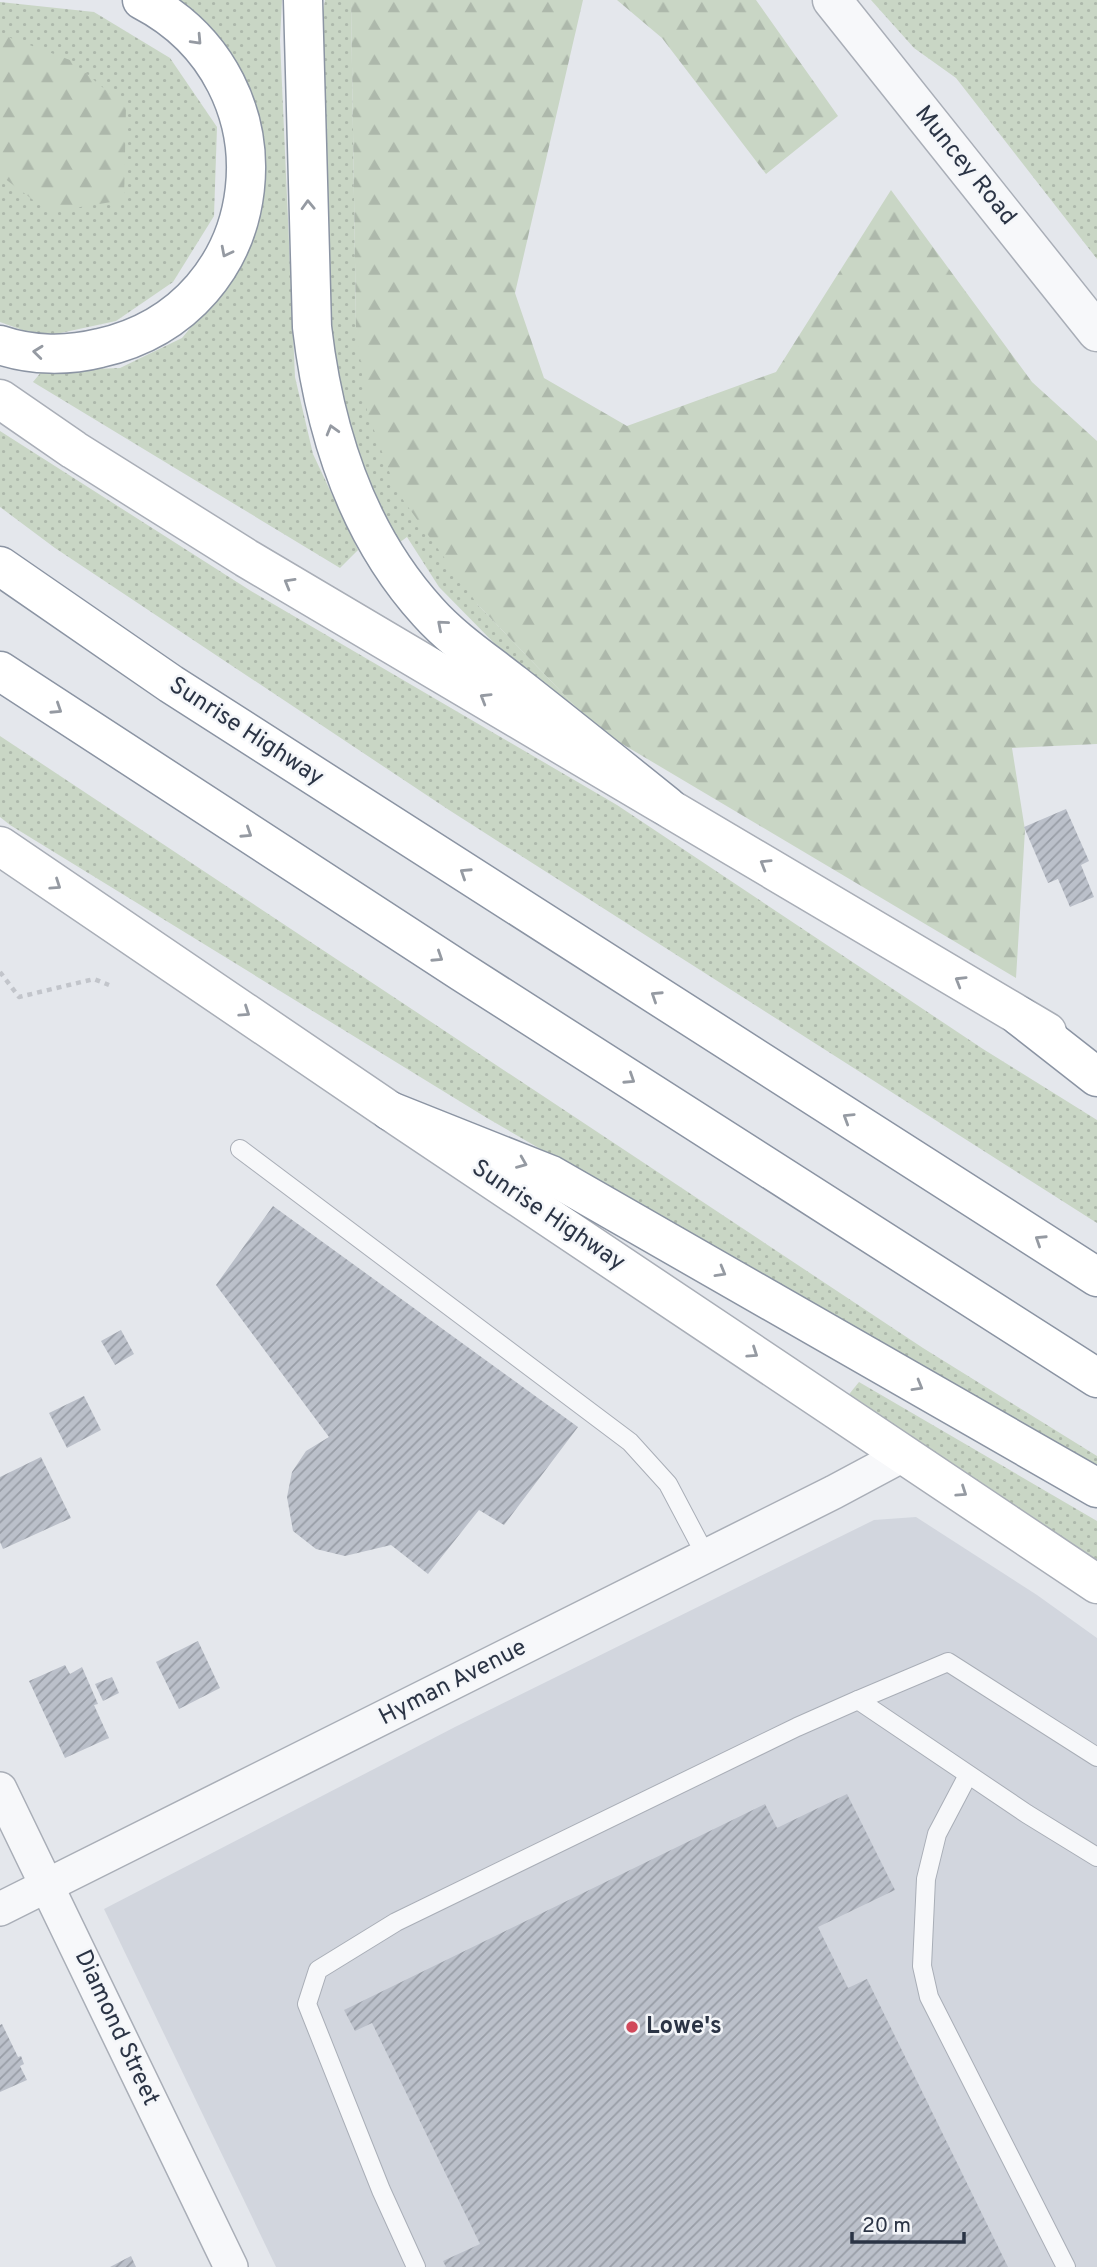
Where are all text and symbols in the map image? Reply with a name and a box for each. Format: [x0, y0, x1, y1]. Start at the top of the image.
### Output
one-way arrow [188, 32, 201, 45]
street label: Muncey Road [908, 100, 1022, 232]
one-way arrow [301, 199, 316, 210]
one-way arrow [220, 245, 234, 257]
one-way arrow [32, 345, 43, 360]
one-way arrow [325, 424, 340, 436]
one-way arrow [283, 578, 296, 591]
one-way arrow [438, 621, 451, 633]
street label: Sunrise Highway [163, 671, 329, 793]
one-way arrow [479, 694, 492, 707]
one-way arrow [49, 700, 62, 713]
one-way arrow [239, 825, 252, 838]
one-way arrow [759, 859, 772, 872]
one-way arrow [459, 868, 472, 881]
one-way arrow [49, 876, 62, 889]
one-way arrow [430, 948, 443, 961]
one-way arrow [955, 976, 968, 989]
one-way arrow [650, 991, 663, 1004]
one-way arrow [237, 1004, 250, 1017]
one-way arrow [622, 1071, 635, 1084]
one-way arrow [842, 1114, 855, 1127]
street label: Sunrise Highway [466, 1154, 630, 1278]
one-way arrow [515, 1155, 527, 1169]
one-way arrow [1034, 1236, 1047, 1249]
one-way arrow [713, 1264, 726, 1277]
one-way arrow [745, 1344, 758, 1357]
one-way arrow [911, 1378, 924, 1391]
one-way arrow [954, 1484, 967, 1497]
street label: Hyman Avenue [374, 1633, 532, 1733]
street label: Diamond Street [67, 1945, 165, 2111]
place label: Lowe's [646, 2012, 722, 2042]
marker: Lowe's [624, 2019, 640, 2035]
scale bar [852, 2200, 964, 2244]
text: 20 m [862, 2213, 911, 2240]

